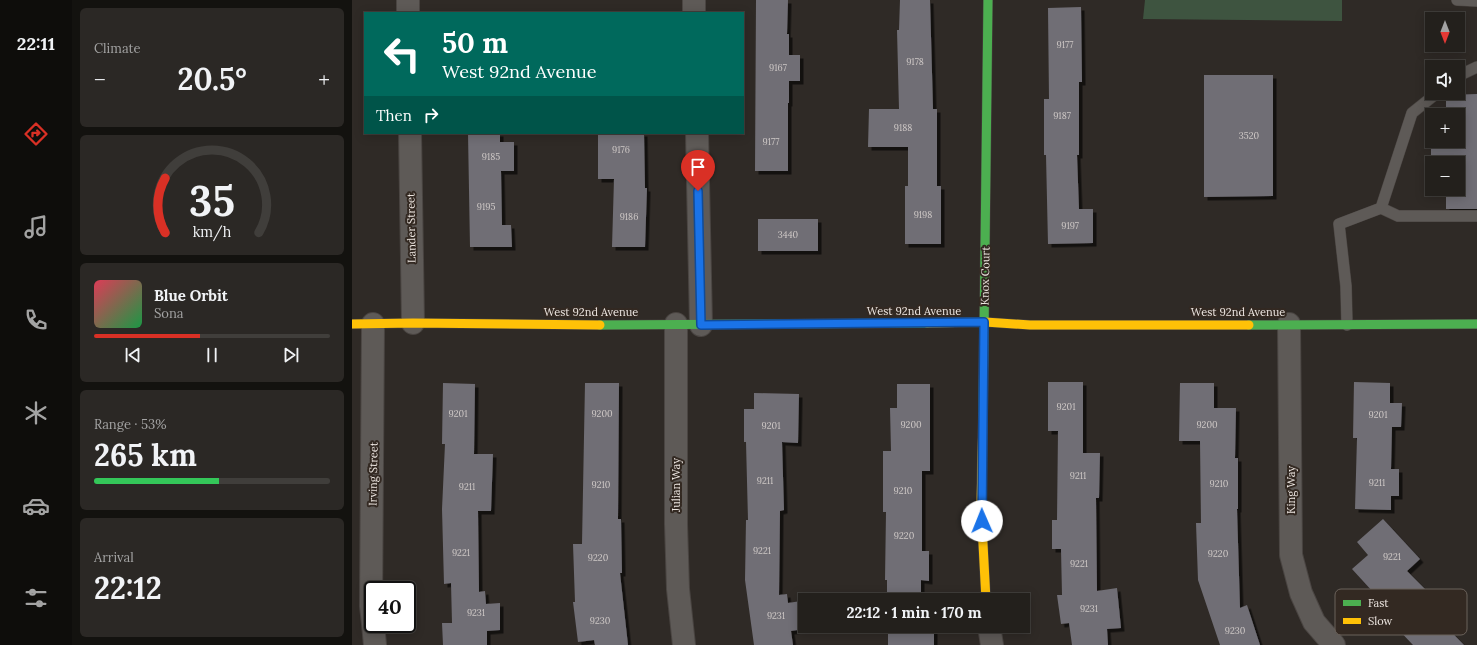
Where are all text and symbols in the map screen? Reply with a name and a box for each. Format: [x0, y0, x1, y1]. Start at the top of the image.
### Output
north arrow [1425, 12, 1465, 52]
map controls [1425, 12, 1465, 196]
text: 50 m [442, 25, 508, 61]
icon: left [376, 28, 428, 80]
text: 22:11 [17, 32, 55, 55]
house number: 9177 [1057, 39, 1073, 50]
text: Climate [94, 40, 141, 57]
house number: 9178 [906, 56, 924, 67]
text: 20.5° [177, 60, 247, 98]
text: West 92nd Avenue [442, 60, 597, 83]
button: sound [1425, 60, 1465, 100]
house number: 9167 [769, 62, 787, 73]
text: − [94, 65, 106, 93]
text: + [318, 65, 330, 93]
icon: right [420, 104, 442, 126]
text: Then [376, 106, 412, 125]
button: + [1425, 108, 1465, 148]
house number: 9187 [1053, 110, 1071, 121]
icon: directions [22, 120, 50, 148]
house number: 9188 [894, 122, 912, 133]
house number: 3520 [1239, 130, 1260, 141]
house number: 9177 [763, 136, 779, 147]
house number: 9176 [612, 144, 630, 155]
pin [681, 150, 715, 191]
house number: 9185 [482, 151, 500, 162]
icon: arrive [687, 156, 709, 178]
button: − [1425, 156, 1465, 196]
text: 35 [189, 174, 235, 227]
street label: Lander Street [403, 192, 419, 263]
house number: 9195 [477, 201, 495, 212]
house number: 9198 [914, 209, 932, 220]
house number: 9186 [620, 211, 638, 222]
icon: music [22, 213, 50, 241]
house number: 9197 [1061, 220, 1079, 231]
text: km/h [193, 223, 232, 242]
house number: 3440 [778, 229, 799, 240]
street label: Knox Court [977, 246, 993, 306]
text: Blue Orbit [154, 286, 228, 305]
street label: West 92nd Avenue [867, 304, 961, 318]
text: Sona [154, 305, 184, 322]
street label: West 92nd Avenue [544, 305, 638, 319]
street label: West 92nd Avenue [1191, 305, 1285, 319]
icon: phone [22, 306, 50, 334]
icon: previous [122, 344, 144, 366]
icon: pause [201, 344, 223, 366]
icon: next [280, 344, 302, 366]
icon: climate [22, 399, 50, 427]
house number: 9201 [1057, 401, 1075, 412]
house number: 9201 [449, 408, 467, 419]
house number: 9200 [591, 408, 613, 419]
house number: 9201 [1369, 409, 1387, 420]
text: Range · 53% [94, 416, 167, 433]
house number: 9200 [900, 419, 922, 430]
house number: 9200 [1196, 419, 1218, 430]
house number: 9201 [762, 420, 780, 431]
text: 265 km [94, 436, 197, 474]
street label: Irving Street [365, 441, 381, 506]
street label: Julian Way [669, 458, 683, 513]
street label: King Way [1284, 466, 1298, 514]
house number: 9211 [1070, 470, 1086, 481]
house number: 9211 [757, 475, 773, 486]
house number: 9211 [1369, 477, 1385, 488]
house number: 9210 [1210, 478, 1229, 489]
house number: 9210 [592, 479, 611, 490]
house number: 9211 [459, 481, 475, 492]
house number: 9210 [894, 485, 913, 496]
icon: car [22, 492, 50, 520]
position arrow [961, 500, 1003, 542]
house number: 9220 [894, 530, 915, 541]
house number: 9221 [753, 545, 771, 556]
house number: 9221 [452, 547, 470, 558]
house number: 9220 [1208, 548, 1229, 559]
text: Arrival [94, 549, 134, 566]
house number: 9221 [1383, 551, 1401, 562]
house number: 9220 [588, 552, 609, 563]
house number: 9221 [1070, 558, 1088, 569]
text: 22:12 [94, 569, 162, 607]
speed limit sign: 40 [364, 581, 416, 633]
icon: filters [22, 584, 50, 612]
legend [1335, 589, 1467, 635]
text: Fast [1368, 596, 1389, 610]
text: 22:12 · 1 min · 170 m [846, 603, 982, 622]
house number: 9231 [1080, 603, 1098, 614]
house number: 9231 [467, 607, 485, 618]
house number: 9231 [767, 610, 785, 621]
text: Slow [1368, 614, 1393, 628]
house number: 9230 [590, 615, 611, 626]
house number: 9230 [1225, 625, 1246, 636]

